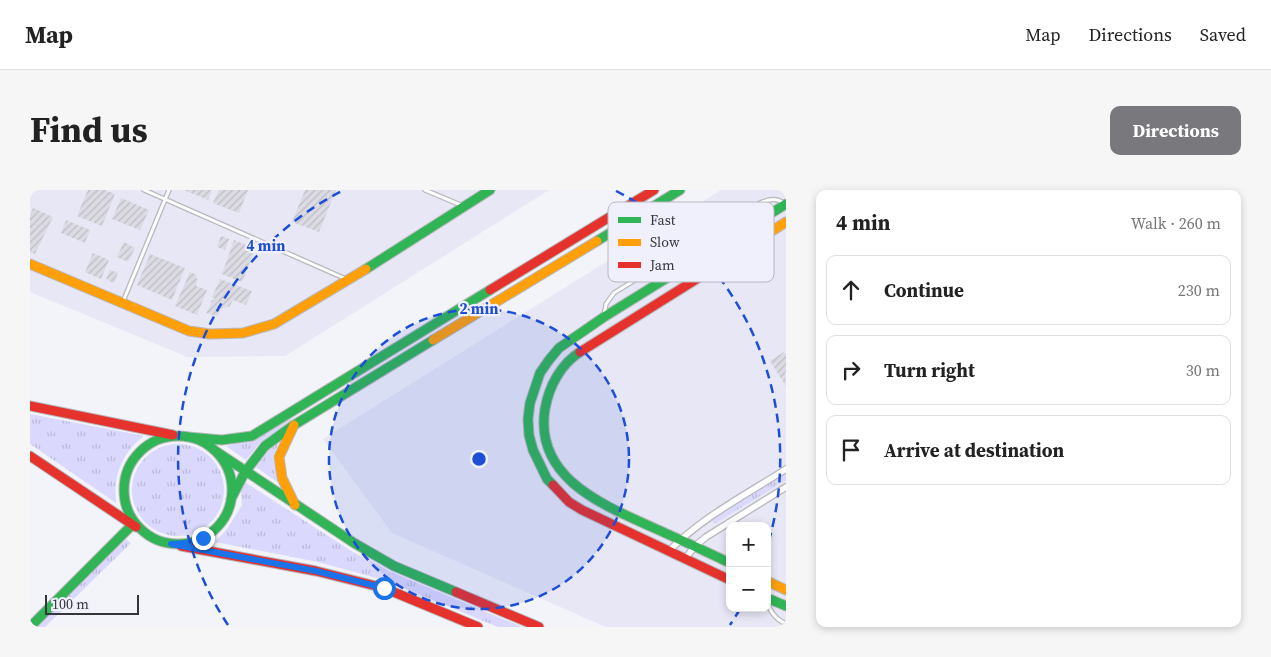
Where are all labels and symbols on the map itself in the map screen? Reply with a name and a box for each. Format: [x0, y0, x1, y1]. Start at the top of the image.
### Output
legend [608, 202, 774, 282]
text: Fast [650, 210, 676, 230]
text: Slow [650, 232, 680, 252]
text: 4 min [247, 235, 285, 256]
text: Jam [649, 255, 675, 275]
text: 2 min [460, 298, 498, 319]
centre of rings [470, 450, 488, 468]
route end [192, 527, 215, 550]
route start [373, 577, 396, 600]
scale bar [45, 592, 139, 615]

